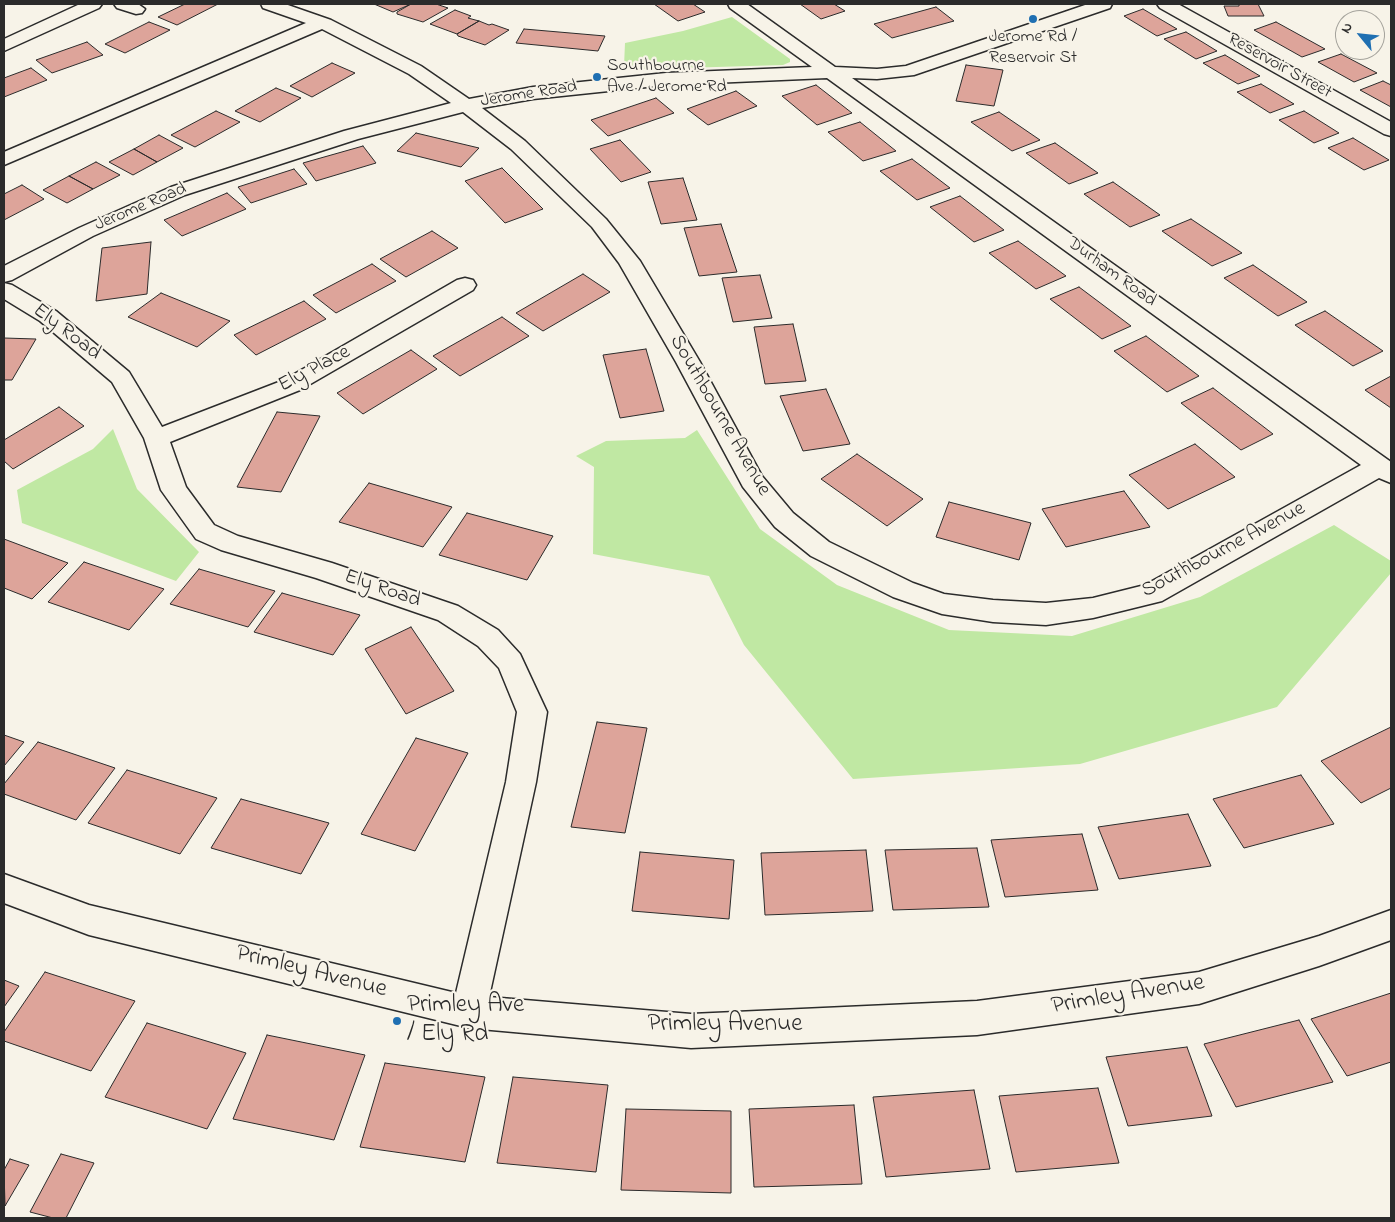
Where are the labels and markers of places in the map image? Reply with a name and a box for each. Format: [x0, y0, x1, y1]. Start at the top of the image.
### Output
marker: Jerome Rd / Reservoir St [1027, 13, 1039, 25]
place label: Jerome Rd / Reservoir St [989, 27, 1077, 70]
place label: Southbourne Ave / Jerome Rd [607, 56, 727, 98]
marker: Southbourne Ave / Jerome Rd [591, 71, 603, 83]
place label: Primley Ave / Ely Rd [407, 992, 524, 1051]
marker: Primley Ave / Ely Rd [391, 1015, 403, 1027]

